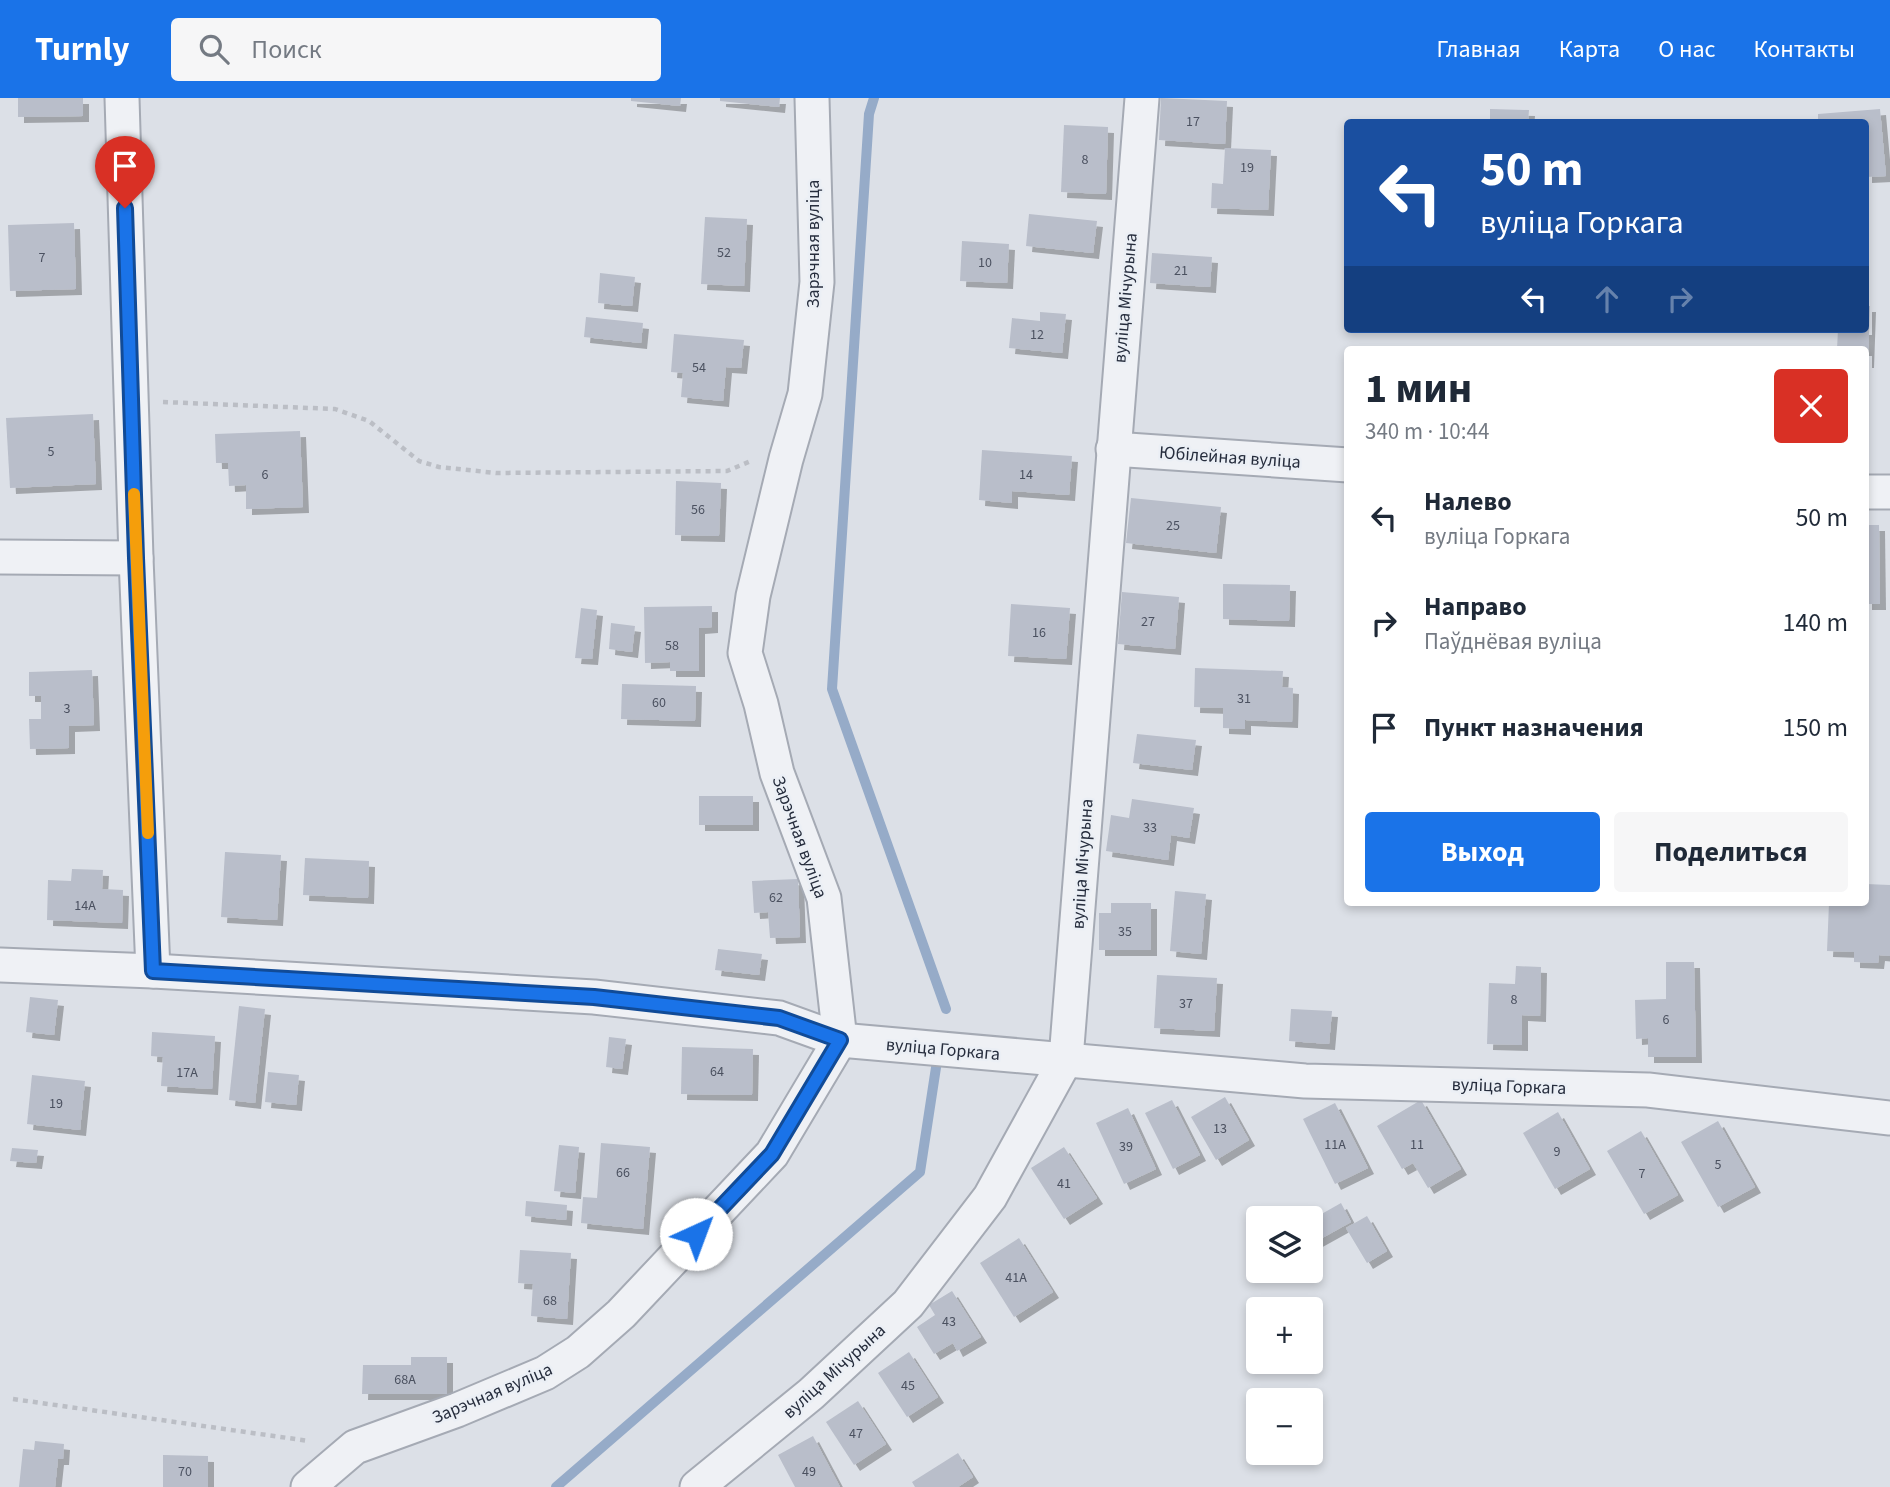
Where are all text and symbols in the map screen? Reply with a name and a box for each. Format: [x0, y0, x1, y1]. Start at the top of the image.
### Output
search box [171, 18, 661, 81]
text: Turnly [35, 26, 129, 73]
icon: search [195, 30, 233, 68]
text: Поиск [251, 31, 322, 68]
text: Главная [1436, 32, 1521, 67]
text: Карта [1559, 32, 1620, 67]
text: О нас [1658, 32, 1715, 67]
text: Контакты [1753, 32, 1855, 67]
house number: 17 [1186, 112, 1200, 132]
text: 50 m [1480, 135, 1584, 205]
pin [95, 136, 155, 208]
icon: arrive [106, 147, 144, 185]
icon: left [1365, 147, 1456, 238]
house number: 8 [1082, 150, 1089, 170]
house number: 19 [1240, 158, 1254, 178]
street label: Зарэчная вуліца [801, 180, 826, 308]
text: вуліца Горкага [1480, 200, 1684, 246]
street label: вуліца Мічурына [1107, 232, 1144, 364]
house number: 52 [717, 243, 731, 263]
house number: 7 [39, 248, 46, 268]
house number: 10 [978, 253, 992, 273]
house number: 21 [1174, 261, 1188, 281]
icon: left [1515, 280, 1553, 318]
icon: ahead [1588, 280, 1626, 318]
icon: right [1661, 280, 1699, 318]
house number: 12 [1030, 325, 1044, 345]
house number: 54 [692, 358, 706, 378]
text: 1 мин [1365, 359, 1472, 419]
button: close [1774, 369, 1848, 443]
text: 340 m · 10:44 [1365, 415, 1489, 448]
street label: Юбілейная вуліца [1158, 440, 1302, 475]
house number: 5 [48, 442, 55, 462]
house number: 6 [262, 465, 269, 485]
house number: 14 [1019, 465, 1033, 485]
text: Налево [1424, 483, 1512, 520]
icon: left [1365, 499, 1403, 537]
text: 50 m [1795, 499, 1848, 536]
house number: 56 [691, 500, 705, 520]
house number: 25 [1166, 516, 1180, 536]
text: вуліца Горкага [1424, 520, 1570, 553]
text: Направо [1424, 588, 1527, 625]
icon: right [1365, 604, 1403, 642]
text: 140 m [1782, 604, 1848, 641]
house number: 27 [1141, 612, 1155, 632]
house number: 16 [1032, 623, 1046, 643]
text: Паўднёвая вуліца [1424, 625, 1602, 658]
house number: 58 [665, 636, 679, 656]
house number: 31 [1237, 689, 1251, 709]
house number: 60 [652, 693, 666, 713]
house number: 3 [64, 699, 71, 719]
icon: arrive [1365, 709, 1403, 747]
text: Пункт назначения [1424, 709, 1644, 746]
text: 150 m [1782, 709, 1848, 746]
street label: Зарэчная вуліца [766, 772, 833, 902]
street label: вуліца Мічурына [1065, 798, 1100, 930]
button: Выход [1365, 812, 1600, 892]
button: Поделиться [1614, 812, 1848, 892]
house number: 33 [1143, 818, 1157, 838]
house number: 62 [769, 888, 783, 908]
house number: 14А [74, 896, 96, 916]
house number: 35 [1118, 922, 1132, 942]
house number: 8 [1511, 990, 1518, 1010]
house number: 37 [1179, 994, 1193, 1014]
house number: 6 [1663, 1010, 1670, 1030]
street label: вуліца Горкага [885, 1032, 1001, 1067]
house number: 64 [710, 1062, 724, 1082]
house number: 17А [176, 1063, 198, 1083]
street label: вуліца Горкага [1451, 1072, 1567, 1101]
house number: 19 [49, 1094, 63, 1114]
house number: 13 [1213, 1119, 1227, 1139]
house number: 11А [1324, 1135, 1346, 1155]
house number: 11 [1410, 1135, 1424, 1155]
house number: 39 [1119, 1137, 1133, 1157]
house number: 9 [1554, 1142, 1561, 1162]
house number: 5 [1715, 1155, 1722, 1175]
house number: 66 [616, 1163, 630, 1183]
house number: 7 [1639, 1164, 1646, 1184]
house number: 41 [1057, 1174, 1071, 1194]
position arrow [659, 1197, 733, 1271]
map controls [1246, 1206, 1323, 1465]
button: layers [1246, 1206, 1323, 1283]
house number: 41А [1005, 1268, 1027, 1288]
house number: 68 [543, 1291, 557, 1311]
button: + [1246, 1297, 1323, 1374]
house number: 43 [942, 1312, 956, 1332]
street label: вуліца Мічурына [777, 1318, 891, 1424]
street label: Зарэчная вуліца [428, 1357, 556, 1430]
house number: 68А [394, 1370, 416, 1390]
house number: 45 [901, 1376, 915, 1396]
button: − [1246, 1388, 1323, 1465]
house number: 47 [849, 1424, 863, 1444]
house number: 70 [178, 1462, 192, 1482]
house number: 49 [802, 1462, 816, 1482]

